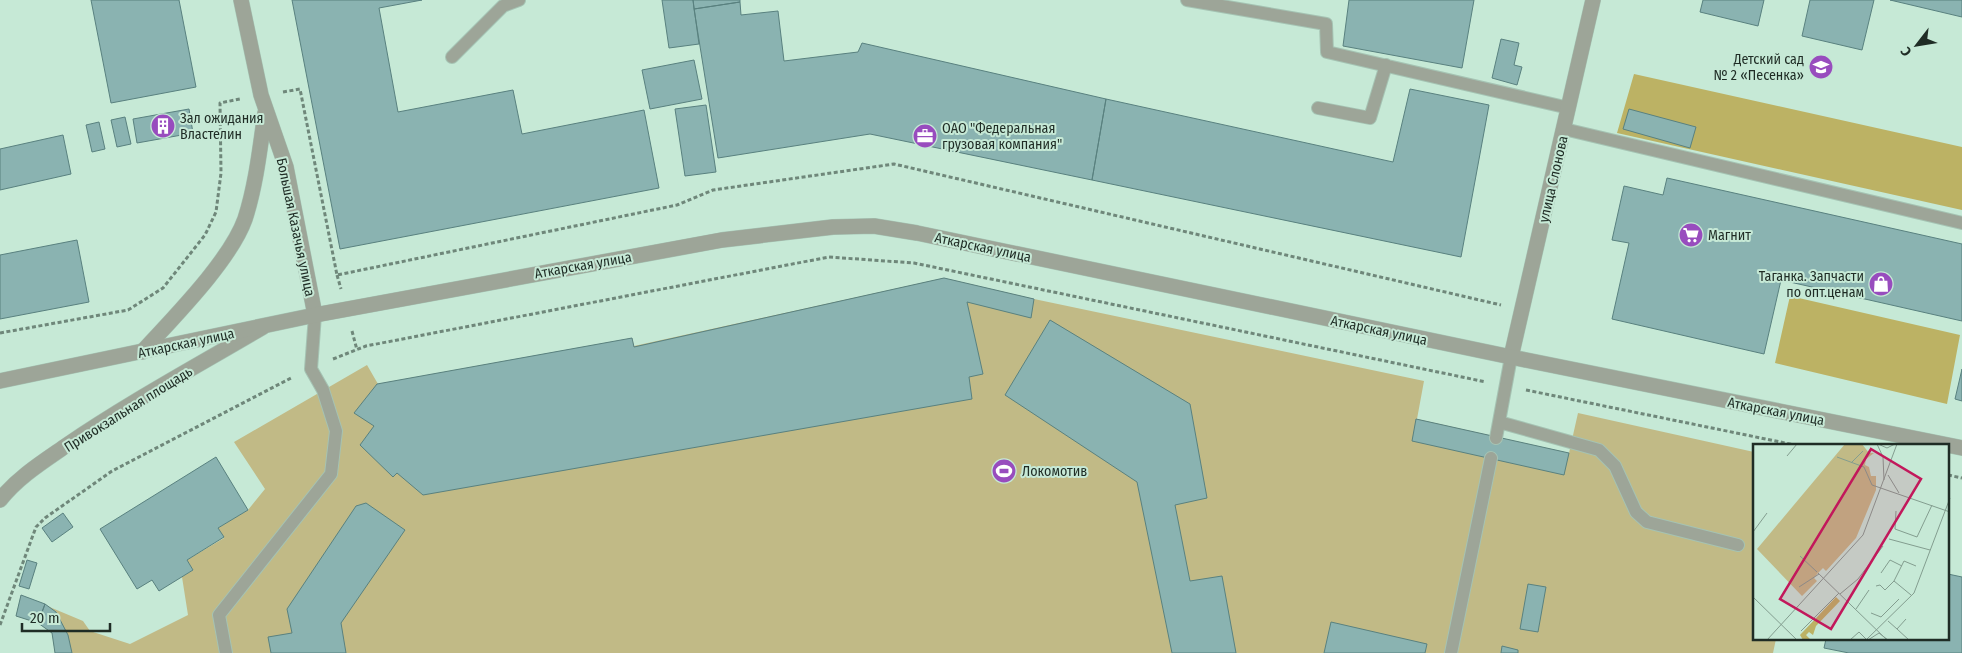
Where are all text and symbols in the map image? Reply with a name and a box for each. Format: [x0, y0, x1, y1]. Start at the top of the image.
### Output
north arrow [1892, 20, 1942, 70]
text: С [1897, 43, 1915, 59]
place label: Детский сад № 2 «Песенка» [1713, 51, 1804, 84]
school or university icon: Детский сад № 2 «Песенка» [1808, 54, 1834, 80]
place label: Зал ожидания Властелин [180, 110, 264, 143]
building icon: Зал ожидания Властелин [150, 113, 176, 139]
place label: ОАО "Федеральная грузовая компания" [942, 120, 1062, 153]
office icon: ОАО "Федеральная грузовая компания" [912, 123, 938, 149]
street label: улица Слонова [1535, 134, 1572, 224]
street label: Большая Казачья улица [273, 156, 319, 298]
supermarket icon: Магнит [1678, 222, 1704, 248]
place label: Магнит [1708, 227, 1751, 244]
street label: Аткарская улица [933, 229, 1033, 266]
street label: Аткарская улица [533, 249, 633, 282]
place label: Таганка. Запчасти по опт.ценам [1759, 268, 1864, 301]
shop icon: Таганка. Запчасти по опт.ценам [1868, 271, 1894, 297]
street label: Аткарская улица [1329, 312, 1429, 349]
street label: Аткарская улица [136, 325, 236, 362]
street label: Привокзальная площадь [61, 363, 196, 456]
street label: Аткарская улица [1726, 394, 1826, 429]
inset map [1753, 444, 1950, 640]
sports icon: Локомотив [991, 458, 1017, 484]
place label: Локомотив [1022, 463, 1087, 480]
scale bar [22, 600, 110, 632]
text: 20 m [30, 609, 60, 627]

